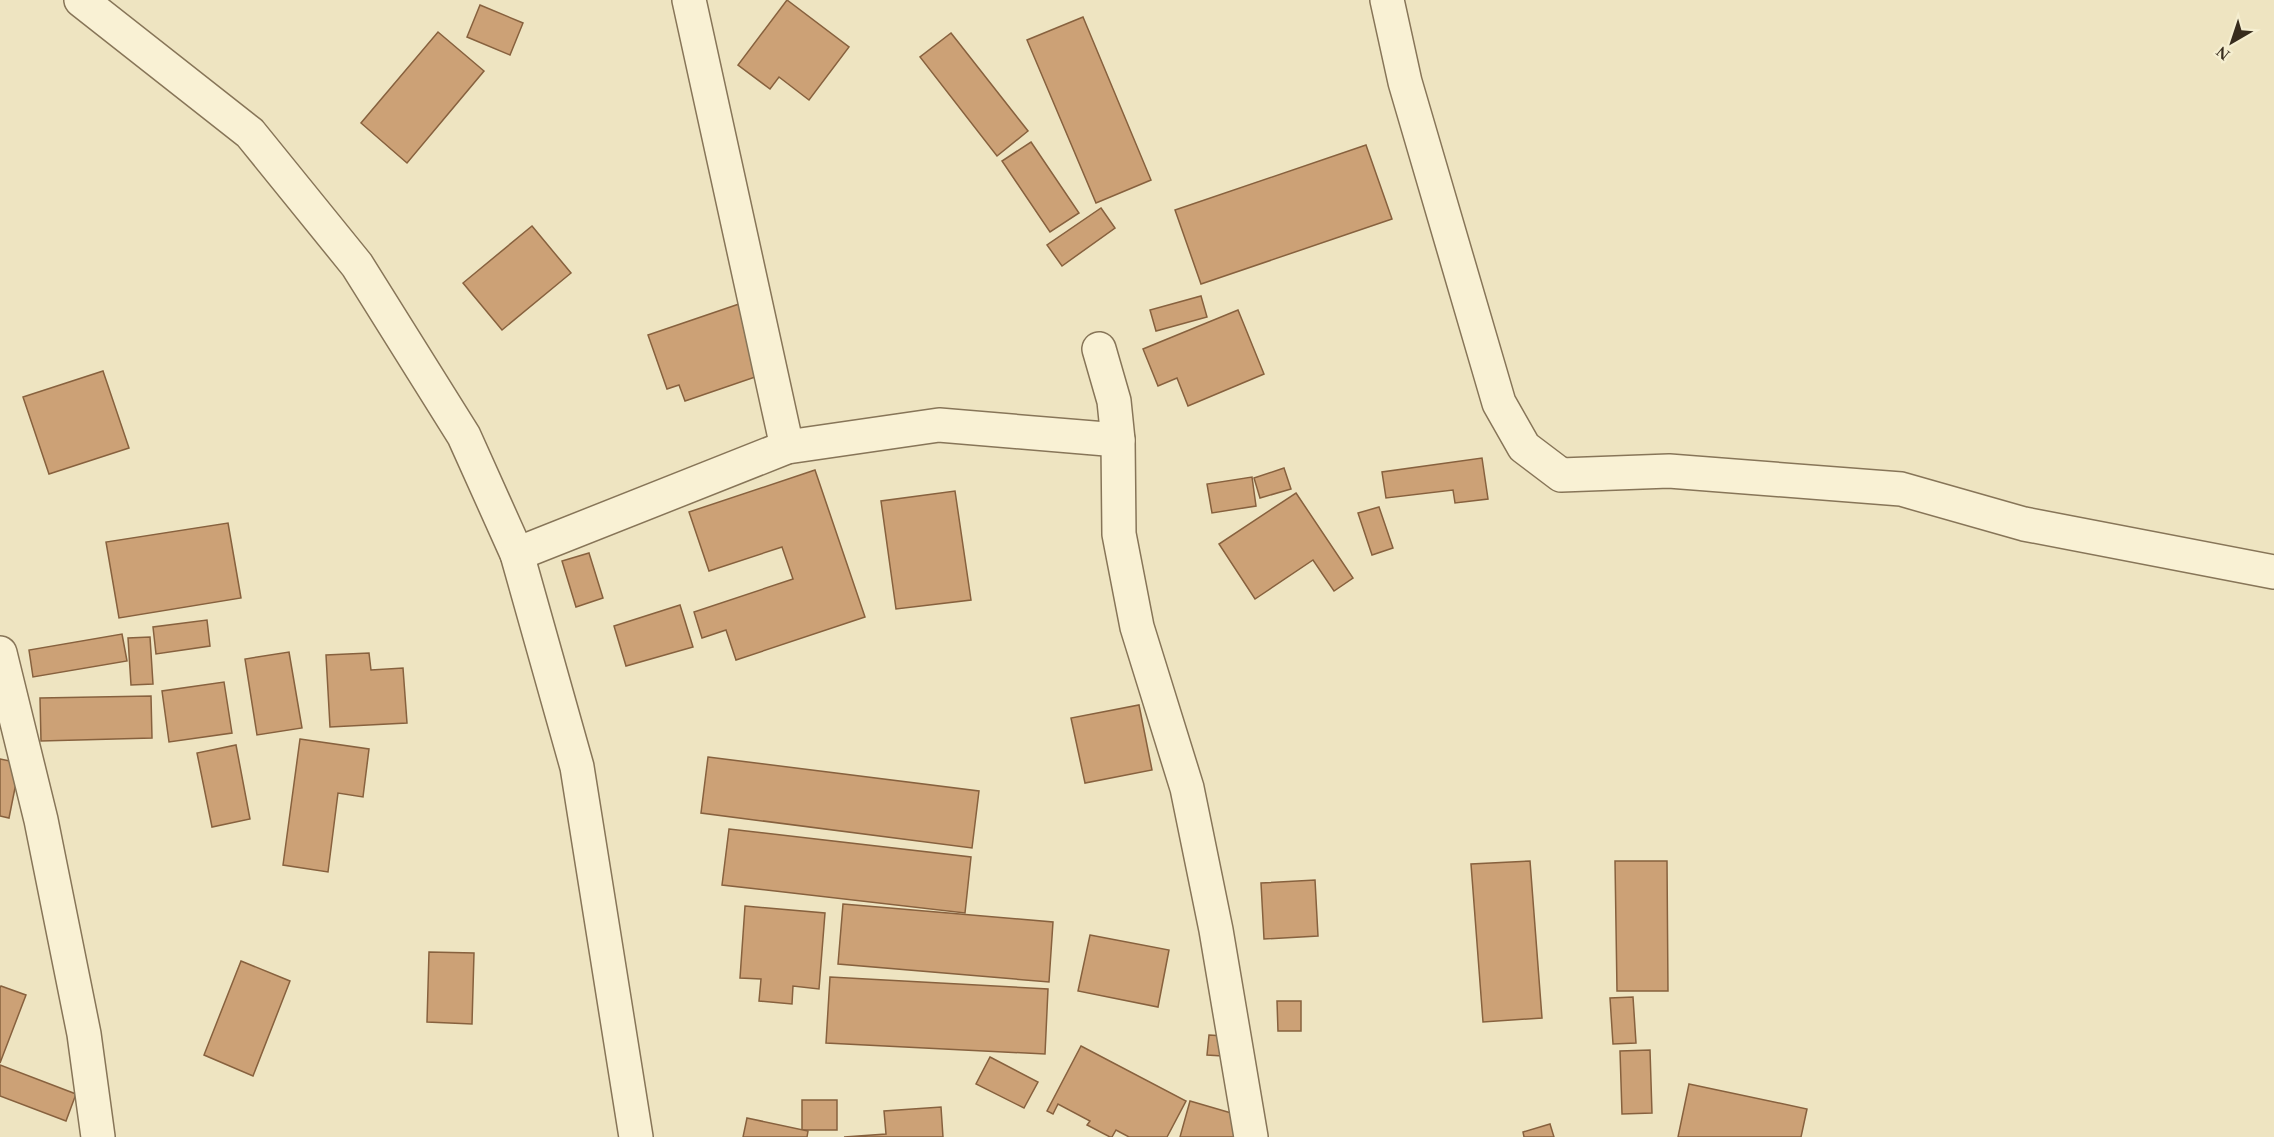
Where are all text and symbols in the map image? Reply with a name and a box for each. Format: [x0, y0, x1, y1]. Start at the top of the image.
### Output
north arrow [2202, 12, 2262, 72]
text: N [2213, 43, 2233, 64]

